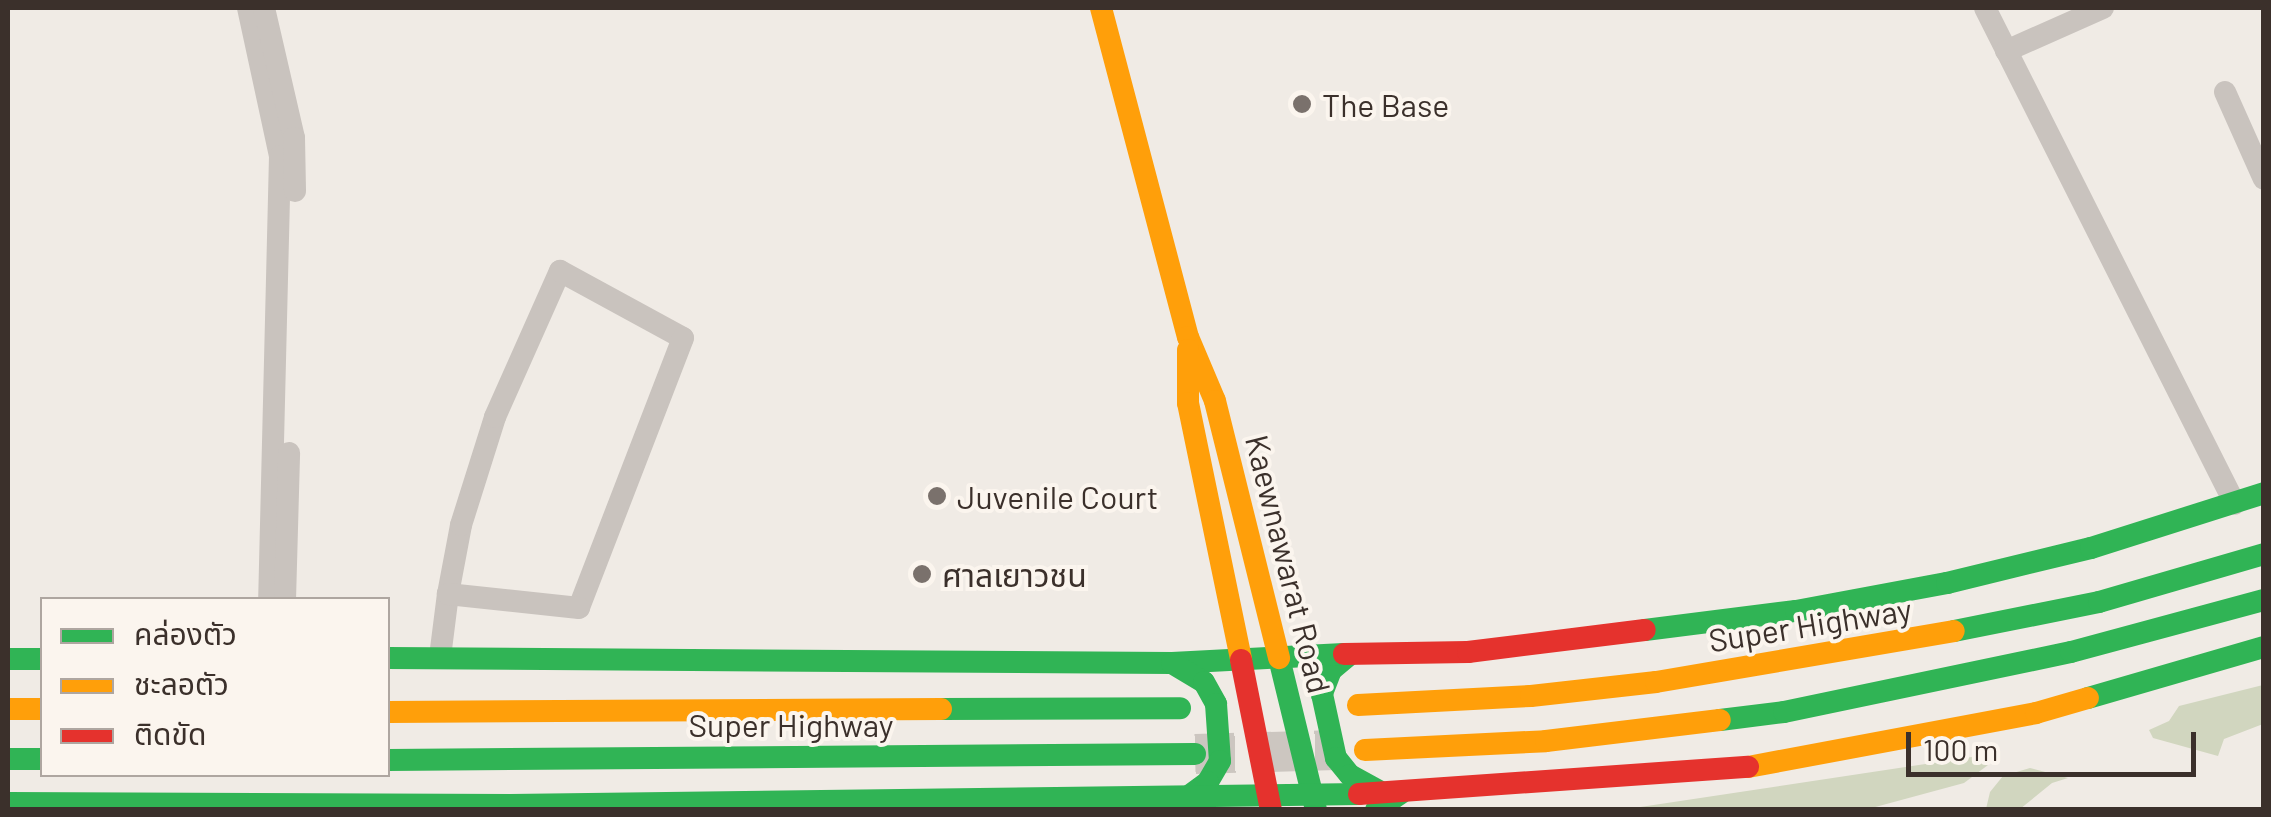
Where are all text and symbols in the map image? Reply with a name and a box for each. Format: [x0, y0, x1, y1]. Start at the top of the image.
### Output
place label: The Base [1322, 85, 1449, 123]
marker: The Base [1291, 93, 1313, 115]
street label: Kaewnawarat Road [1238, 431, 1340, 697]
place label: Juvenile Court [957, 477, 1158, 515]
marker: Juvenile Court [926, 485, 948, 507]
place label: ศาลเยาวชน [942, 555, 1087, 593]
marker: ศาลเยาวชน [911, 563, 933, 585]
street label: Super Highway [1706, 589, 1914, 659]
legend [40, 597, 390, 777]
text: คล่องตัว [134, 615, 237, 651]
text: ชะลอตัว [134, 665, 229, 701]
street label: Super Highway [688, 705, 894, 743]
scale bar [1911, 712, 2201, 774]
text: ติดขัด [134, 715, 206, 751]
text: 100 m [1923, 731, 1998, 767]

